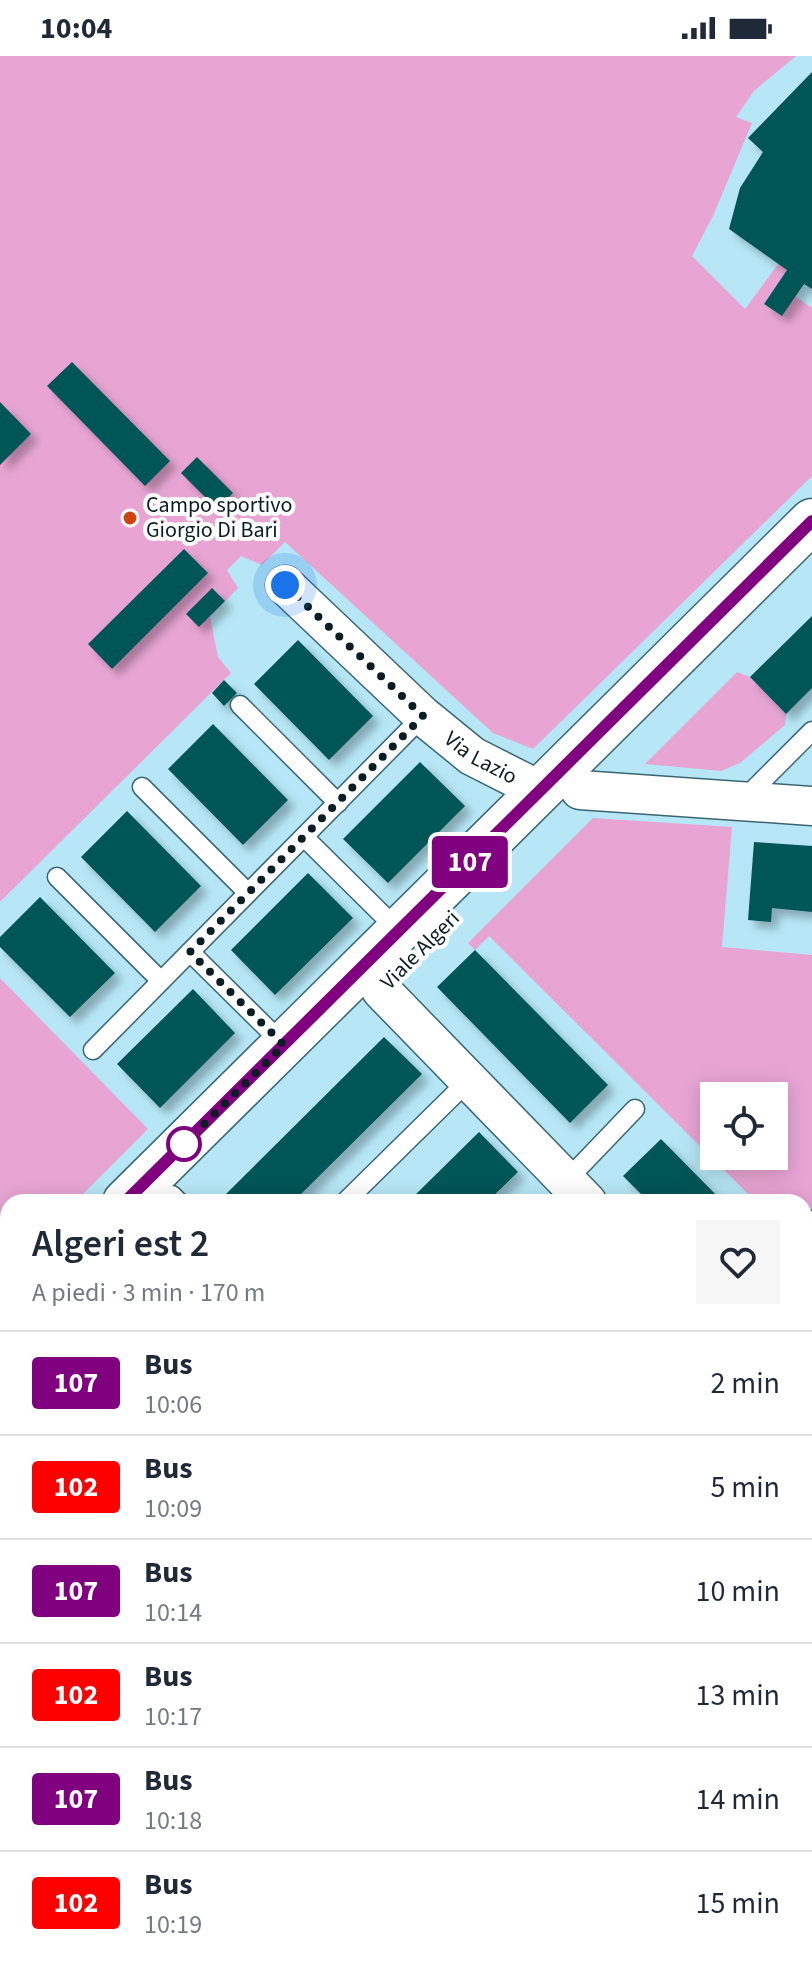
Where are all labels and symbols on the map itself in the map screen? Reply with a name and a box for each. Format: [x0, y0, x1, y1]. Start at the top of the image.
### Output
place label: Campo sportivo Giorgio Di Bari [146, 489, 292, 546]
marker: Campo sportivo Giorgio Di Bari [121, 509, 139, 527]
your location [265, 565, 305, 605]
street label: Via Lazio [437, 723, 523, 792]
line badge: 107 [424, 836, 516, 888]
street label: Viale Algeri [373, 903, 467, 997]
unlabelled marker [167, 1127, 201, 1161]

